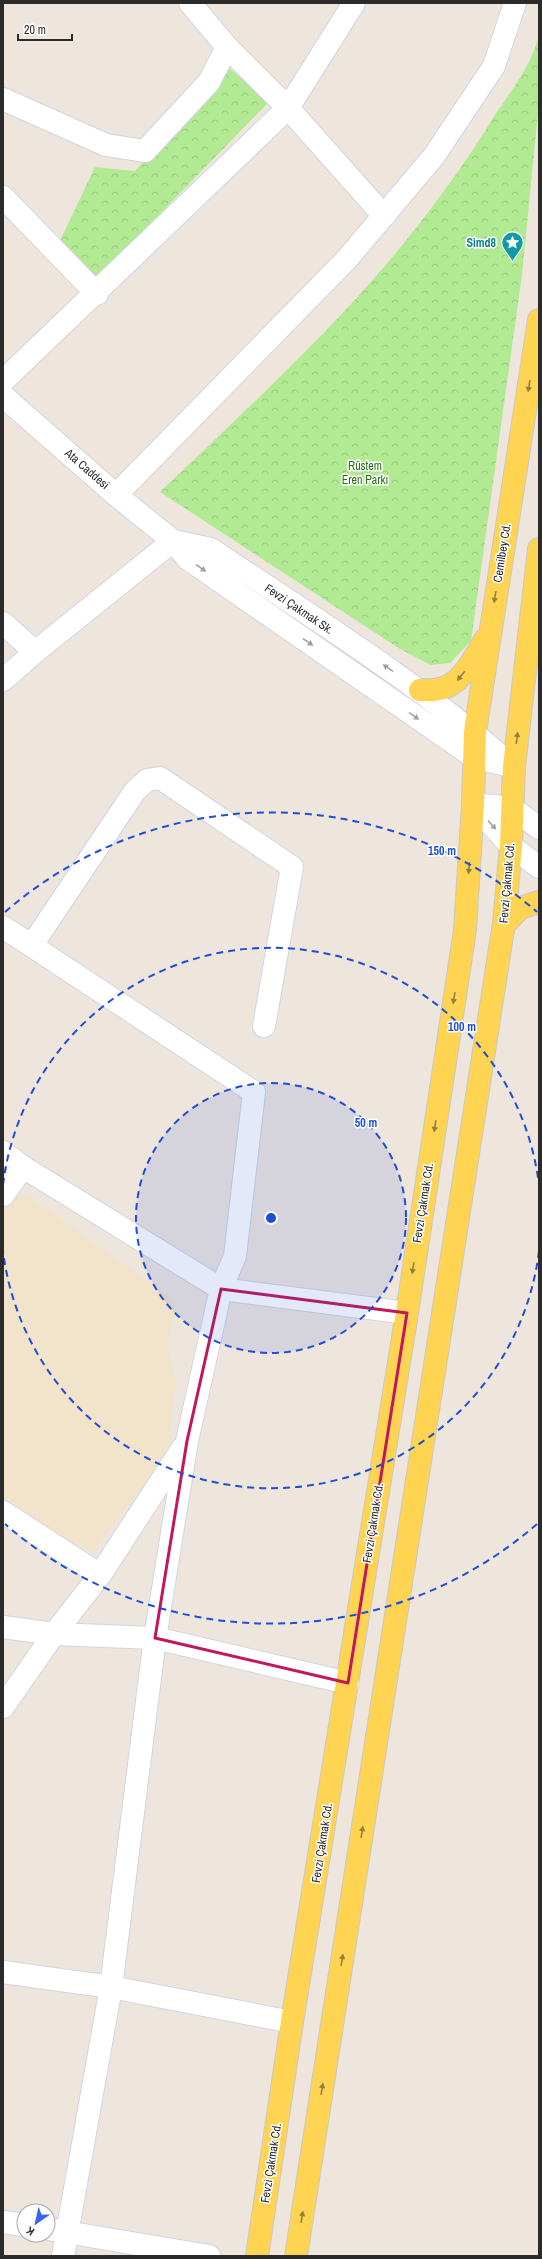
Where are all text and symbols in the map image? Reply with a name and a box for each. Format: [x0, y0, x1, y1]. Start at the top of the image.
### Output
scale bar [18, 16, 72, 42]
text: 20 m [24, 22, 46, 38]
place icon: Simd8 [499, 230, 525, 263]
place label: Simd8 [466, 235, 497, 251]
one-way arrow [526, 380, 532, 392]
street label: Ata Caddesi [61, 445, 113, 493]
park label: Rüstem Eren Parkı [342, 458, 388, 488]
street label: Cemilbey Cd. [489, 522, 515, 584]
one-way arrow [195, 564, 206, 572]
street label: Fevzi Çakmak Sk. [262, 580, 336, 638]
one-way arrow [492, 591, 498, 603]
one-way arrow [302, 638, 313, 646]
one-way arrow [382, 664, 393, 672]
one-way arrow [456, 670, 465, 681]
one-way arrow [409, 712, 420, 720]
one-way arrow [514, 731, 520, 744]
one-way arrow [488, 820, 497, 830]
street label: Fevzi Çakmak Cd. [496, 842, 518, 924]
text: 150 m [428, 843, 456, 859]
one-way arrow [465, 862, 472, 875]
one-way arrow [451, 991, 457, 1004]
text: 100 m [448, 1019, 476, 1035]
text: 50 m [355, 1115, 377, 1131]
one-way arrow [432, 1120, 438, 1132]
street label: Fevzi Çakmak Cd. [409, 1162, 437, 1244]
centre of rings [264, 1211, 278, 1225]
one-way arrow [410, 1262, 416, 1275]
street label: Fevzi Çakmak Cd. [359, 1482, 387, 1564]
street label: Fevzi Çakmak Cd. [308, 1802, 336, 1884]
one-way arrow [359, 1826, 365, 1838]
one-way arrow [339, 1954, 345, 1967]
one-way arrow [319, 2083, 325, 2095]
street label: Fevzi Çakmak Cd. [257, 2122, 285, 2204]
north arrow [16, 2203, 56, 2243]
one-way arrow [299, 2211, 305, 2224]
text: K [23, 2223, 37, 2239]

